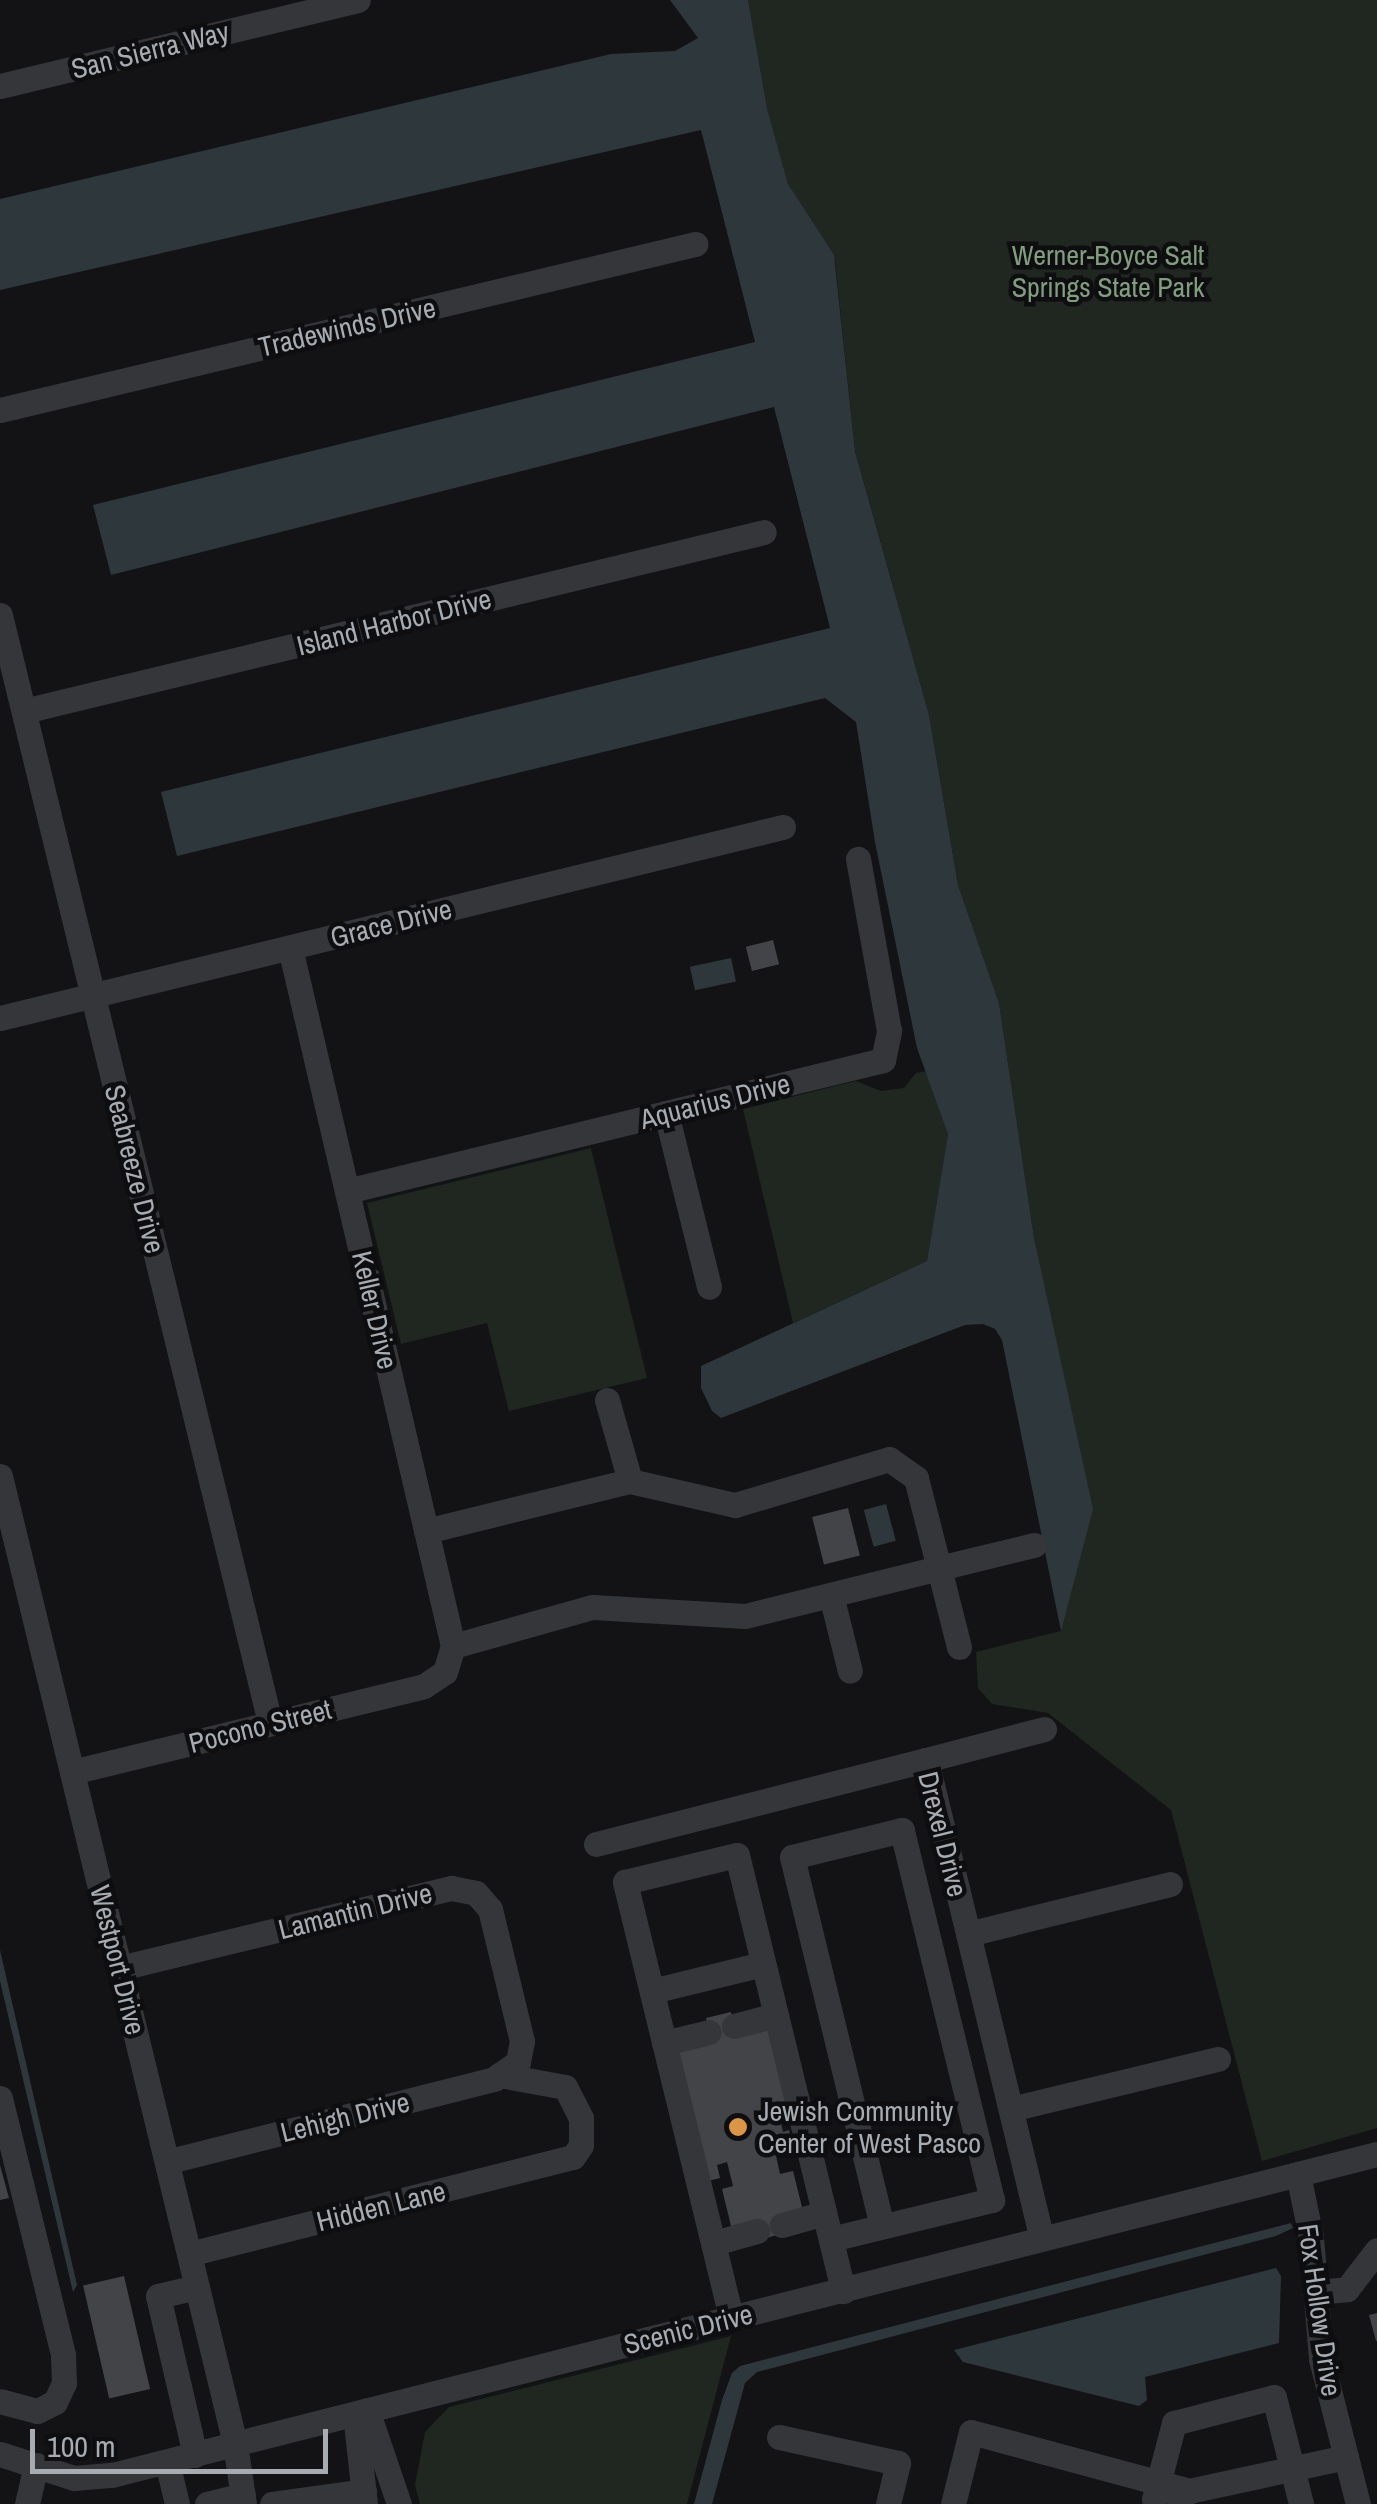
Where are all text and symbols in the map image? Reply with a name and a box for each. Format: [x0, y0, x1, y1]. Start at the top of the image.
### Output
street label: San Sierra Way [68, 14, 232, 86]
park label: Werner-Boyce Salt Springs State Park [1012, 238, 1204, 304]
street label: Tradewinds Drive [255, 290, 439, 364]
street label: Island Harbor Drive [293, 582, 495, 662]
street label: Grace Drive [327, 892, 455, 954]
street label: Aquarius Drive [637, 1066, 793, 1136]
street label: Seabreeze Drive [98, 1081, 172, 1257]
street label: Keller Drive [345, 1248, 405, 1372]
street label: Pocono Street [185, 1692, 335, 1760]
street label: Drexel Drive [911, 1768, 975, 1900]
street label: Lamantin Drive [275, 1876, 435, 1946]
street label: Westport Drive [83, 1882, 153, 2038]
street label: Lehigh Drive [277, 2085, 413, 2149]
place label: Jewish Community Center of West Pasco [758, 2094, 981, 2160]
marker: Jewish Community Center of West Pasco [727, 2116, 749, 2138]
street label: Hidden Lane [313, 2174, 449, 2238]
street label: Fox Hollow Drive [1291, 2222, 1349, 2398]
street label: Scenic Drive [620, 2297, 756, 2361]
scale bar [35, 2409, 332, 2471]
text: 100 m [47, 2426, 115, 2466]

